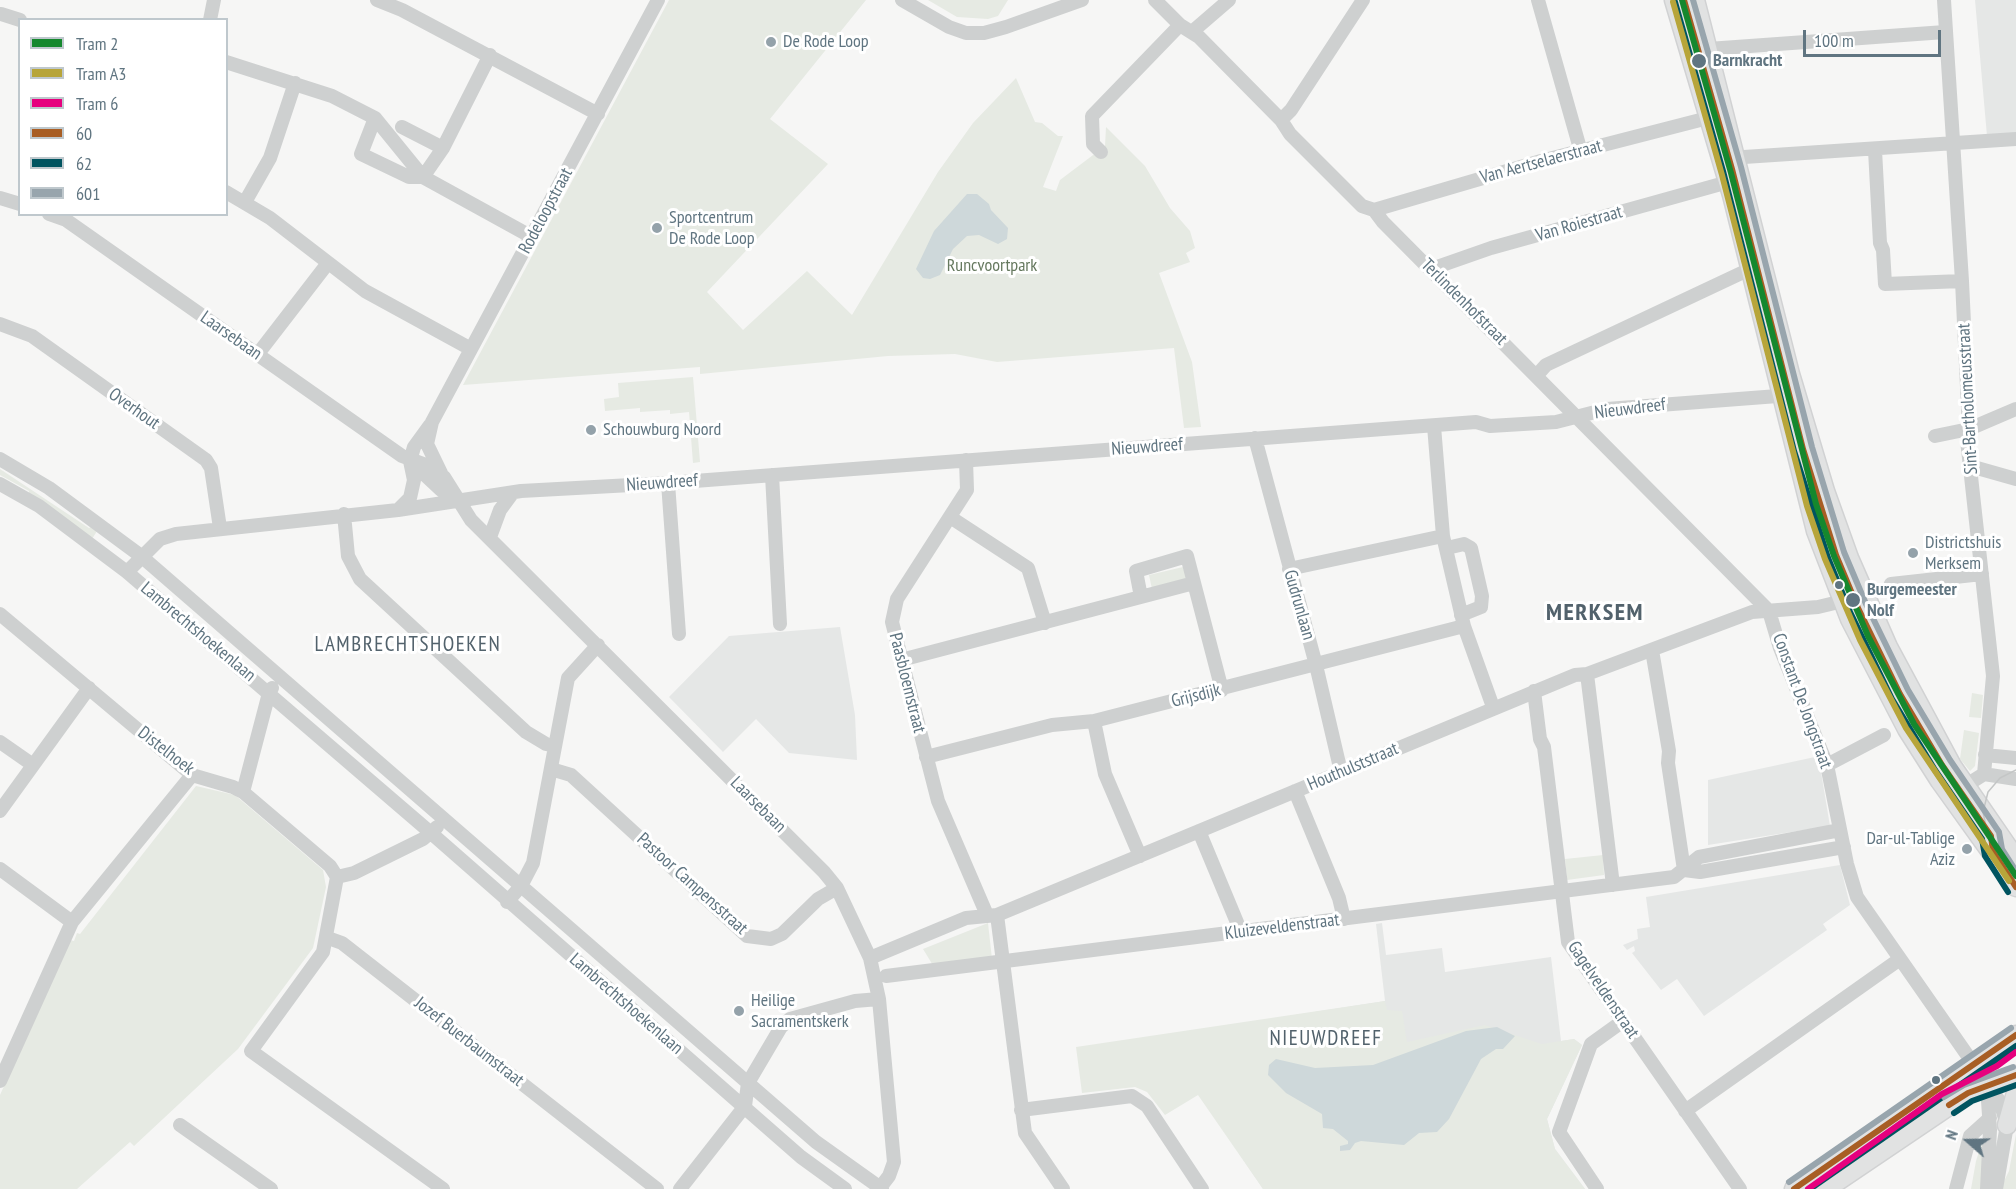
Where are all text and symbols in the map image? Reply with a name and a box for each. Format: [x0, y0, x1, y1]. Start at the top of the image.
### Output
legend [18, 18, 228, 216]
scale bar [1806, 18, 1944, 56]
text: 100 m [1814, 29, 1854, 52]
place label: De Rode Loop [783, 31, 869, 53]
text: Tram 2 [76, 32, 118, 55]
marker: De Rode Loop [764, 35, 778, 49]
place label: Barnkracht [1713, 50, 1782, 72]
marker: Barnkracht [1690, 52, 1708, 70]
text: Tram A3 [76, 62, 126, 85]
text: Tram 6 [76, 92, 118, 115]
text: 60 [76, 122, 92, 145]
street label: Van Aertselaerstraat [1478, 135, 1604, 189]
text: 62 [76, 152, 92, 175]
street label: Rodeloopstraat [514, 165, 578, 257]
text: 601 [76, 182, 100, 205]
street label: Van Roiestraat [1533, 201, 1625, 247]
place label: Sportcentrum De Rode Loop [669, 207, 755, 250]
marker: Sportcentrum De Rode Loop [650, 221, 664, 235]
street label: Terlindenhofstraat [1416, 254, 1512, 350]
park label: Runcvoortpark [947, 255, 1037, 277]
street label: Laarsebaan [196, 307, 266, 365]
street label: Sint-Bartholomeusstraat [1953, 323, 1983, 475]
street label: Overhout [104, 384, 164, 434]
street label: Nieuwdreef [1593, 394, 1667, 424]
place label: Schouwburg Noord [603, 419, 721, 441]
marker: Schouwburg Noord [584, 423, 598, 437]
street label: Nieuwdreef [1111, 434, 1183, 460]
street label: Nieuwdreef [626, 470, 698, 496]
place label: Districtshuis Merksem [1925, 532, 2001, 574]
marker: Districtshuis Merksem [1906, 546, 1920, 560]
street label: Gudrunlaan [1279, 568, 1319, 642]
street label: Lambrechtshoekenlaan [136, 578, 260, 686]
unlabelled marker [1833, 579, 1845, 591]
place label: Burgemeester Nolf [1867, 579, 1957, 622]
marker: Burgemeester Nolf [1844, 591, 1862, 609]
district label: MERKSEM [1546, 599, 1644, 627]
street label: Paasbloemstraat [884, 631, 930, 735]
street label: Constant De Jongstraat [1768, 631, 1836, 771]
district label: LAMBRECHTSHOEKEN [315, 632, 501, 658]
street label: Grijsdijk [1169, 679, 1223, 713]
street label: Distelhoek [133, 722, 199, 780]
street label: Houthulststraat [1304, 738, 1402, 796]
street label: Laarsebaan [726, 773, 790, 837]
place label: Dar-ul-Tablige Aziz [1866, 828, 1955, 870]
street label: Pastoor Campensstraat [632, 829, 752, 939]
marker: Dar-ul-Tablige Aziz [1960, 842, 1974, 856]
street label: Kluizeveldenstraat [1223, 909, 1341, 945]
street label: Gagelveldenstraat [1563, 937, 1643, 1043]
street label: Lambrechtshoekenlaan [565, 949, 687, 1059]
place label: Heilige Sacramentskerk [751, 990, 849, 1032]
street label: Jozef Buerbaumstraat [410, 993, 528, 1091]
marker: Heilige Sacramentskerk [732, 1004, 746, 1018]
district label: NIEUWDREEF [1269, 1026, 1383, 1052]
unlabelled marker [1930, 1074, 1942, 1086]
north arrow [1938, 1111, 1998, 1171]
text: N [1940, 1127, 1962, 1142]

